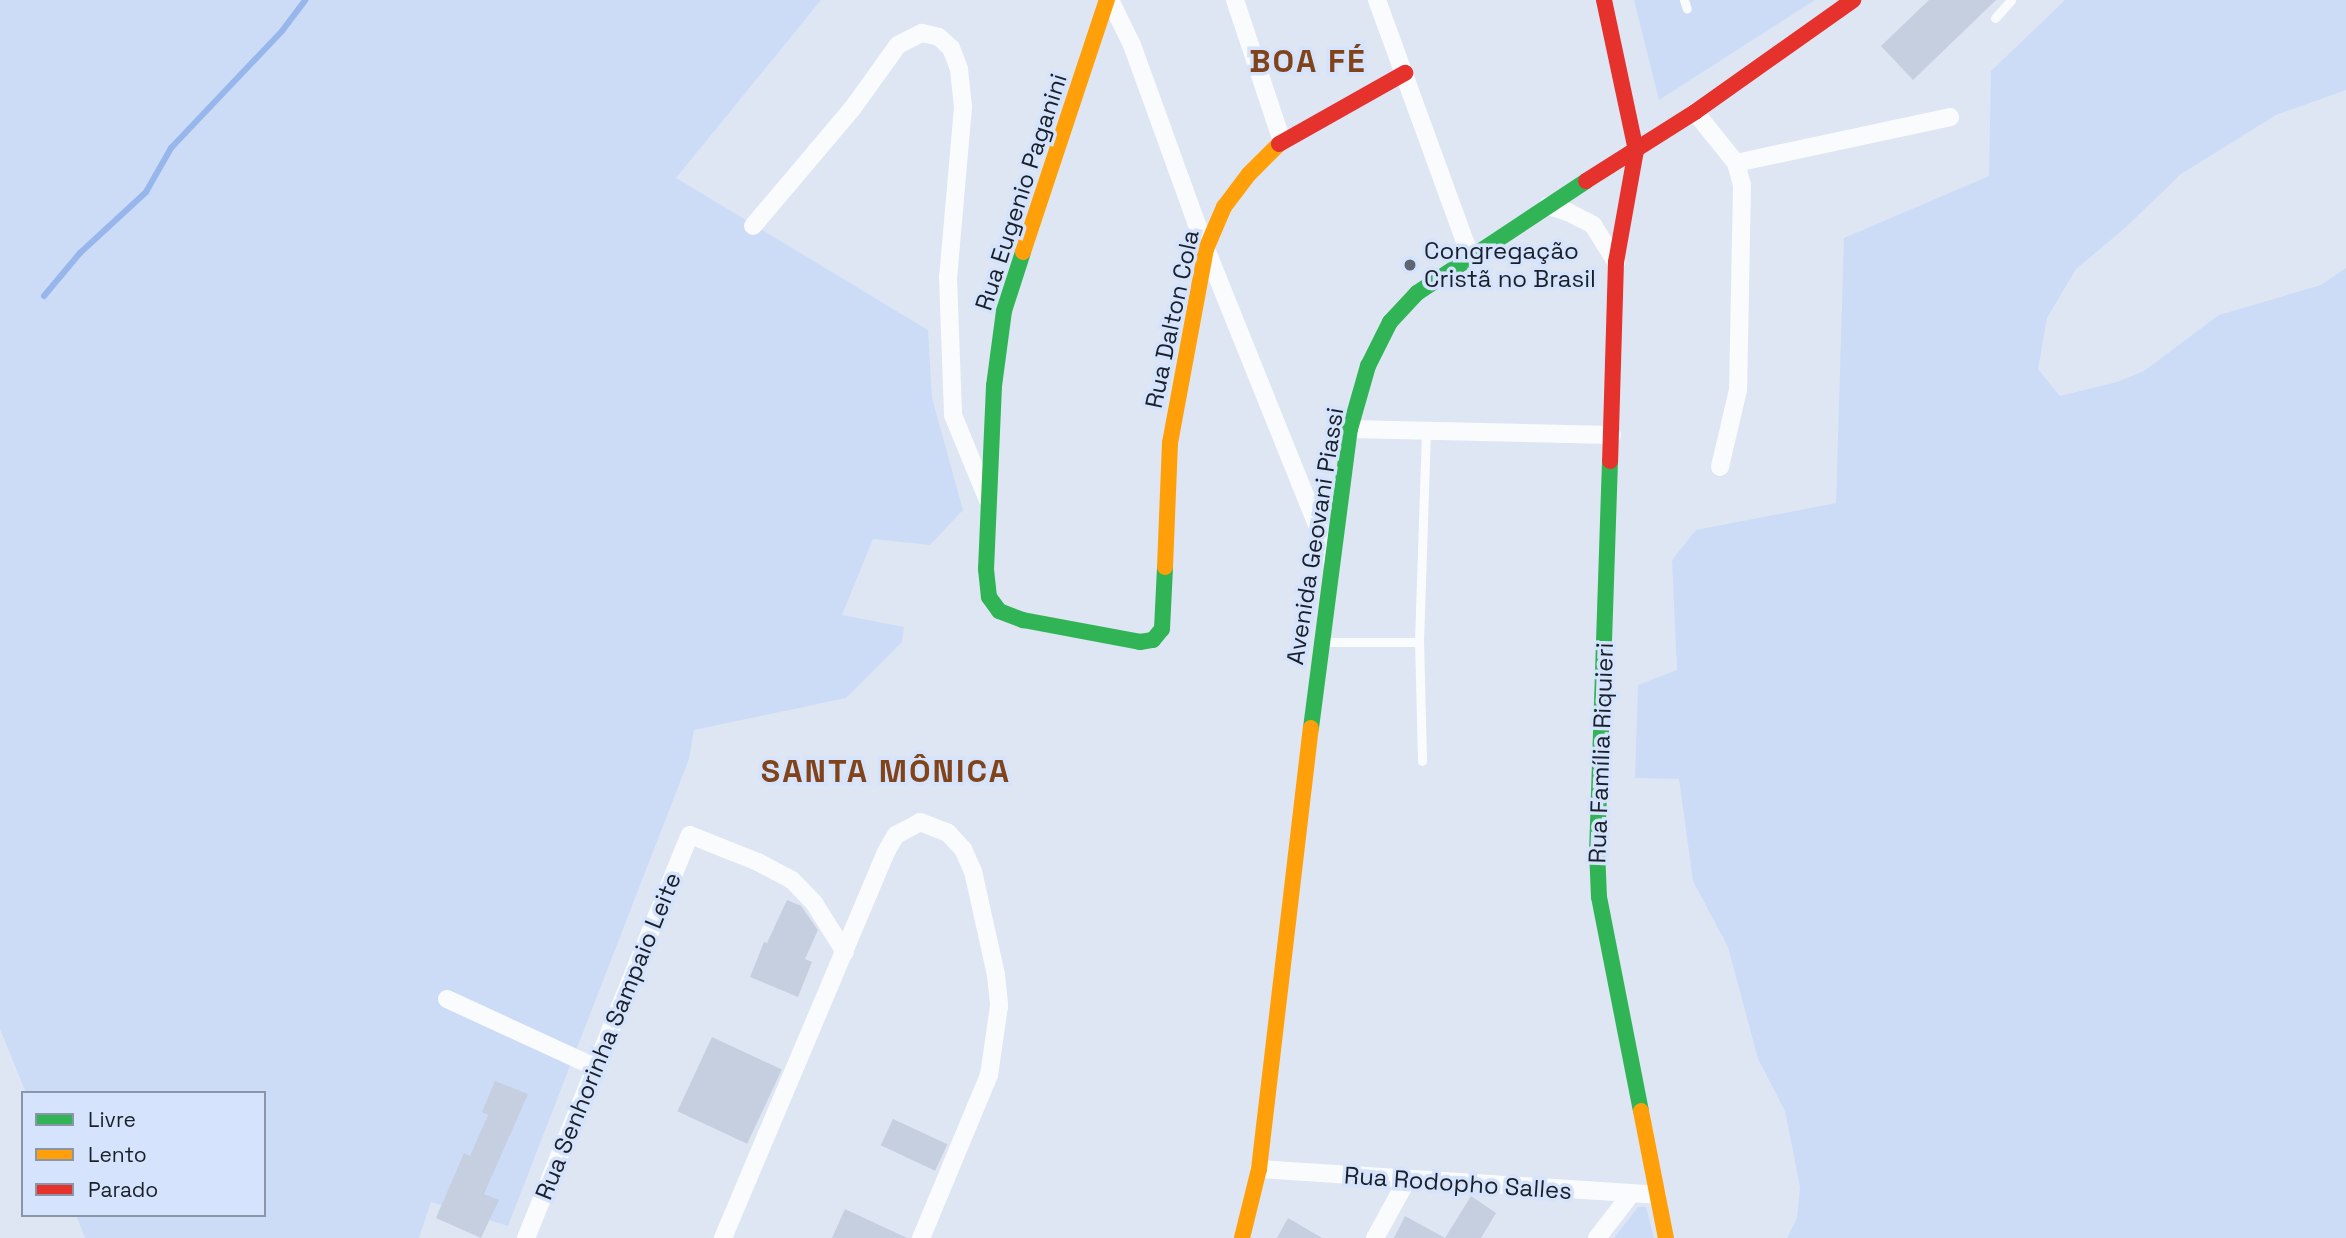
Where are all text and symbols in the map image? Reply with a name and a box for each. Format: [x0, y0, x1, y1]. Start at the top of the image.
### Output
district label: BOA FÉ [1250, 42, 1366, 80]
street label: Rua Eugenio Paganini [969, 70, 1073, 314]
street label: Rua Dalton Cola [1139, 227, 1205, 411]
place label: Congregação Cristã no Brasil [1424, 237, 1596, 293]
marker: Congregação Cristã no Brasil [1402, 257, 1418, 273]
street label: Avenida Geovani Piassi [1280, 405, 1350, 667]
street label: Rua Família Riquieri [1583, 642, 1619, 864]
district label: SANTA MÔNICA [762, 752, 1010, 790]
street label: Rua Senhorinha Sampaio Leite [529, 868, 687, 1204]
legend [21, 1091, 266, 1217]
text: Livre [88, 1106, 136, 1133]
text: Lento [88, 1141, 147, 1168]
street label: Rua Rodopho Salles [1343, 1161, 1573, 1205]
text: Parado [88, 1176, 158, 1203]

